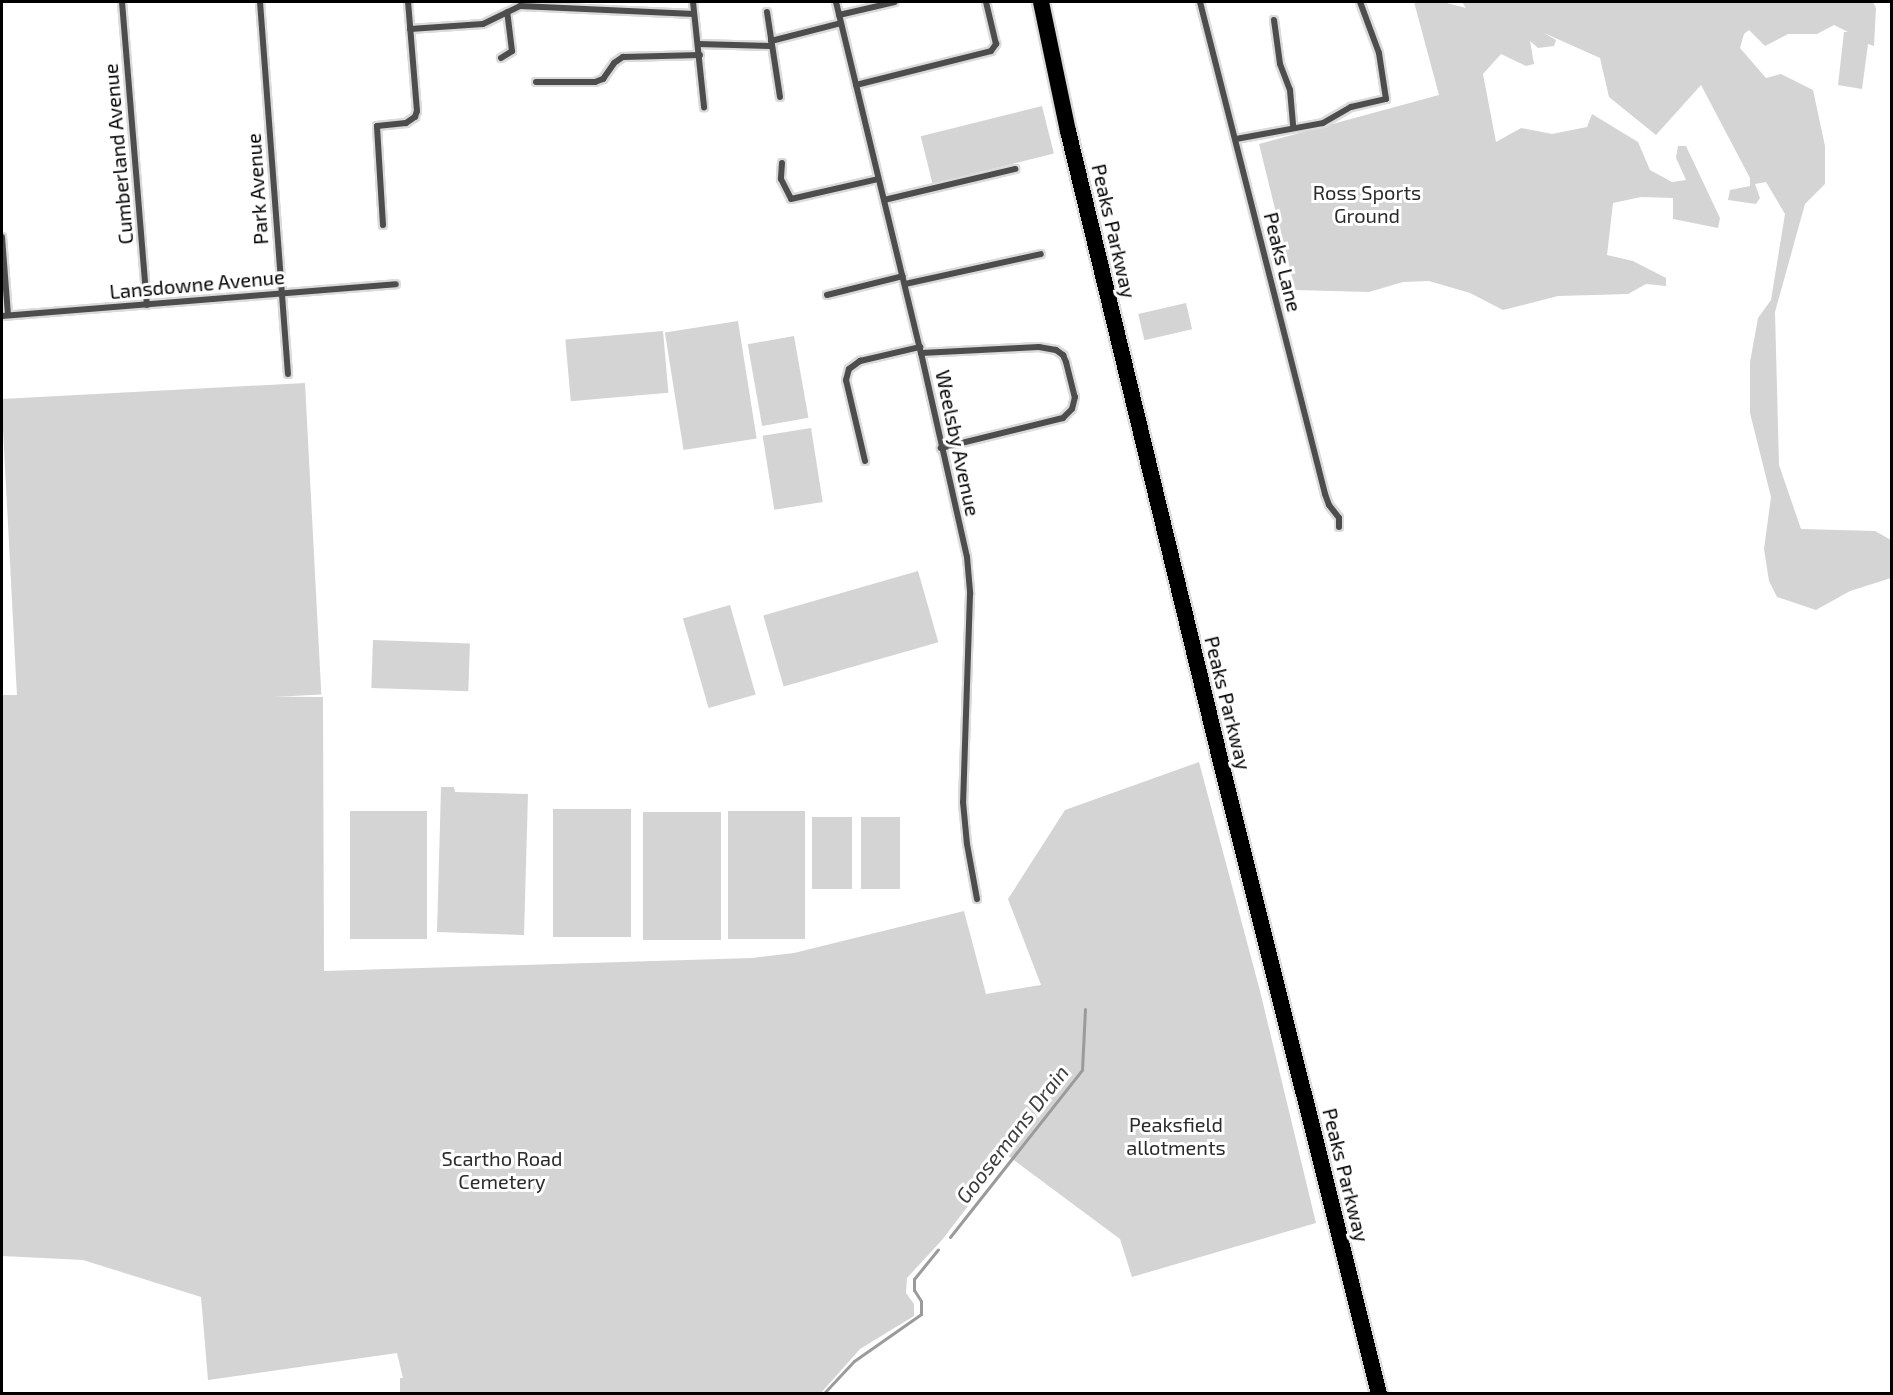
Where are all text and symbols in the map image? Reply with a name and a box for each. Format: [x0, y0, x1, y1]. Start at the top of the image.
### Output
street label: Cumberland Avenue [98, 62, 138, 246]
street label: Park Avenue [241, 132, 273, 246]
street label: Peaks Parkway [1087, 162, 1141, 300]
park label: Ross Sports Ground [1313, 180, 1421, 227]
street label: Peaks Lane [1259, 210, 1307, 314]
street label: Lansdowne Avenue [108, 264, 286, 304]
street label: Weelsby Avenue [931, 367, 985, 519]
street label: Peaks Parkway [1200, 634, 1256, 772]
water label: Goosemans Drain [950, 1060, 1074, 1208]
street label: Peaks Parkway [1318, 1106, 1374, 1244]
park label: Peaksfield allotments [1126, 1113, 1226, 1160]
park label: Scartho Road Cemetery [441, 1147, 563, 1194]

